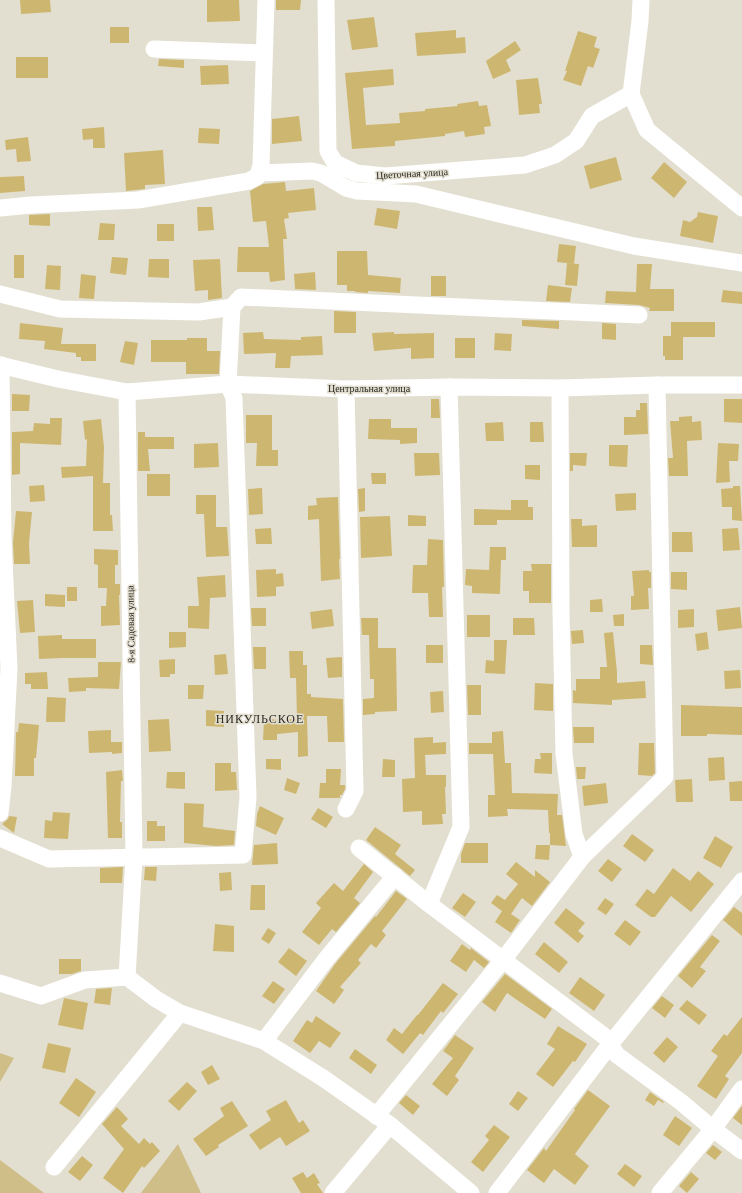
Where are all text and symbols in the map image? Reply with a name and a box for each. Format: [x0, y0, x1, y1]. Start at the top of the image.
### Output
street label: Цветочная улица [376, 166, 449, 181]
street label: Центральная улица [328, 383, 411, 394]
street label: 8-я Садовая улица [124, 585, 137, 663]
district label: НИКУЛЬСКОЕ [216, 712, 304, 726]

